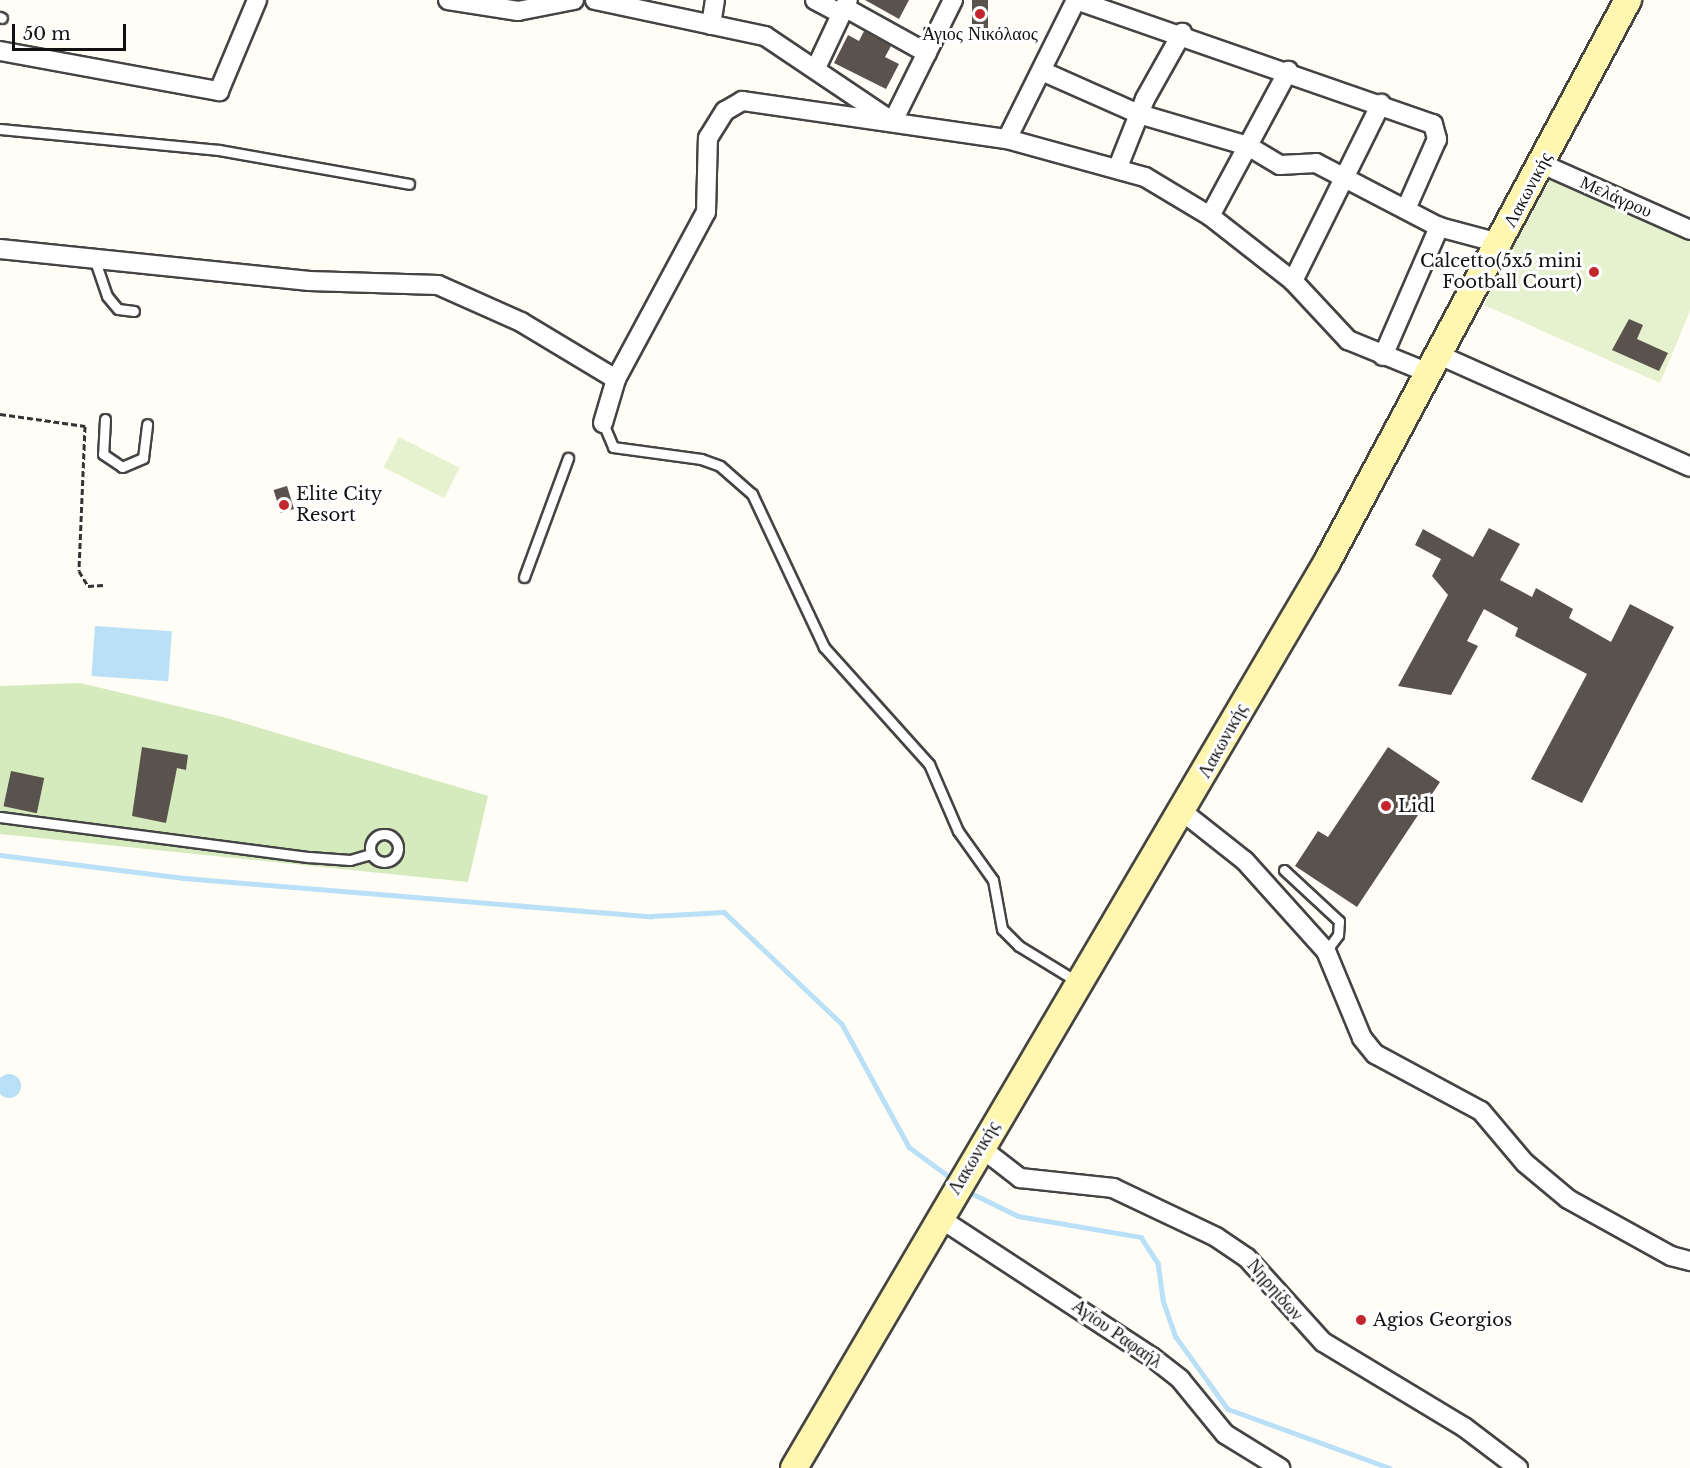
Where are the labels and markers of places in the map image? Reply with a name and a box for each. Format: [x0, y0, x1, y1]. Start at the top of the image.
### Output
marker: Άγιος Νικόλαος [973, 7, 987, 21]
place label: Άγιος Νικόλαος [922, 23, 1038, 45]
place label: Calcetto(5x5 mini Football Court) [1420, 251, 1582, 294]
marker: Calcetto(5x5 mini Football Court) [1587, 265, 1601, 279]
place label: Elite City Resort [296, 484, 382, 526]
marker: Elite City Resort [277, 498, 291, 512]
place label: Lidl [1398, 795, 1435, 817]
marker: Lidl [1379, 799, 1393, 813]
place label: Agios Georgios [1373, 1309, 1512, 1331]
marker: Agios Georgios [1354, 1313, 1368, 1327]

